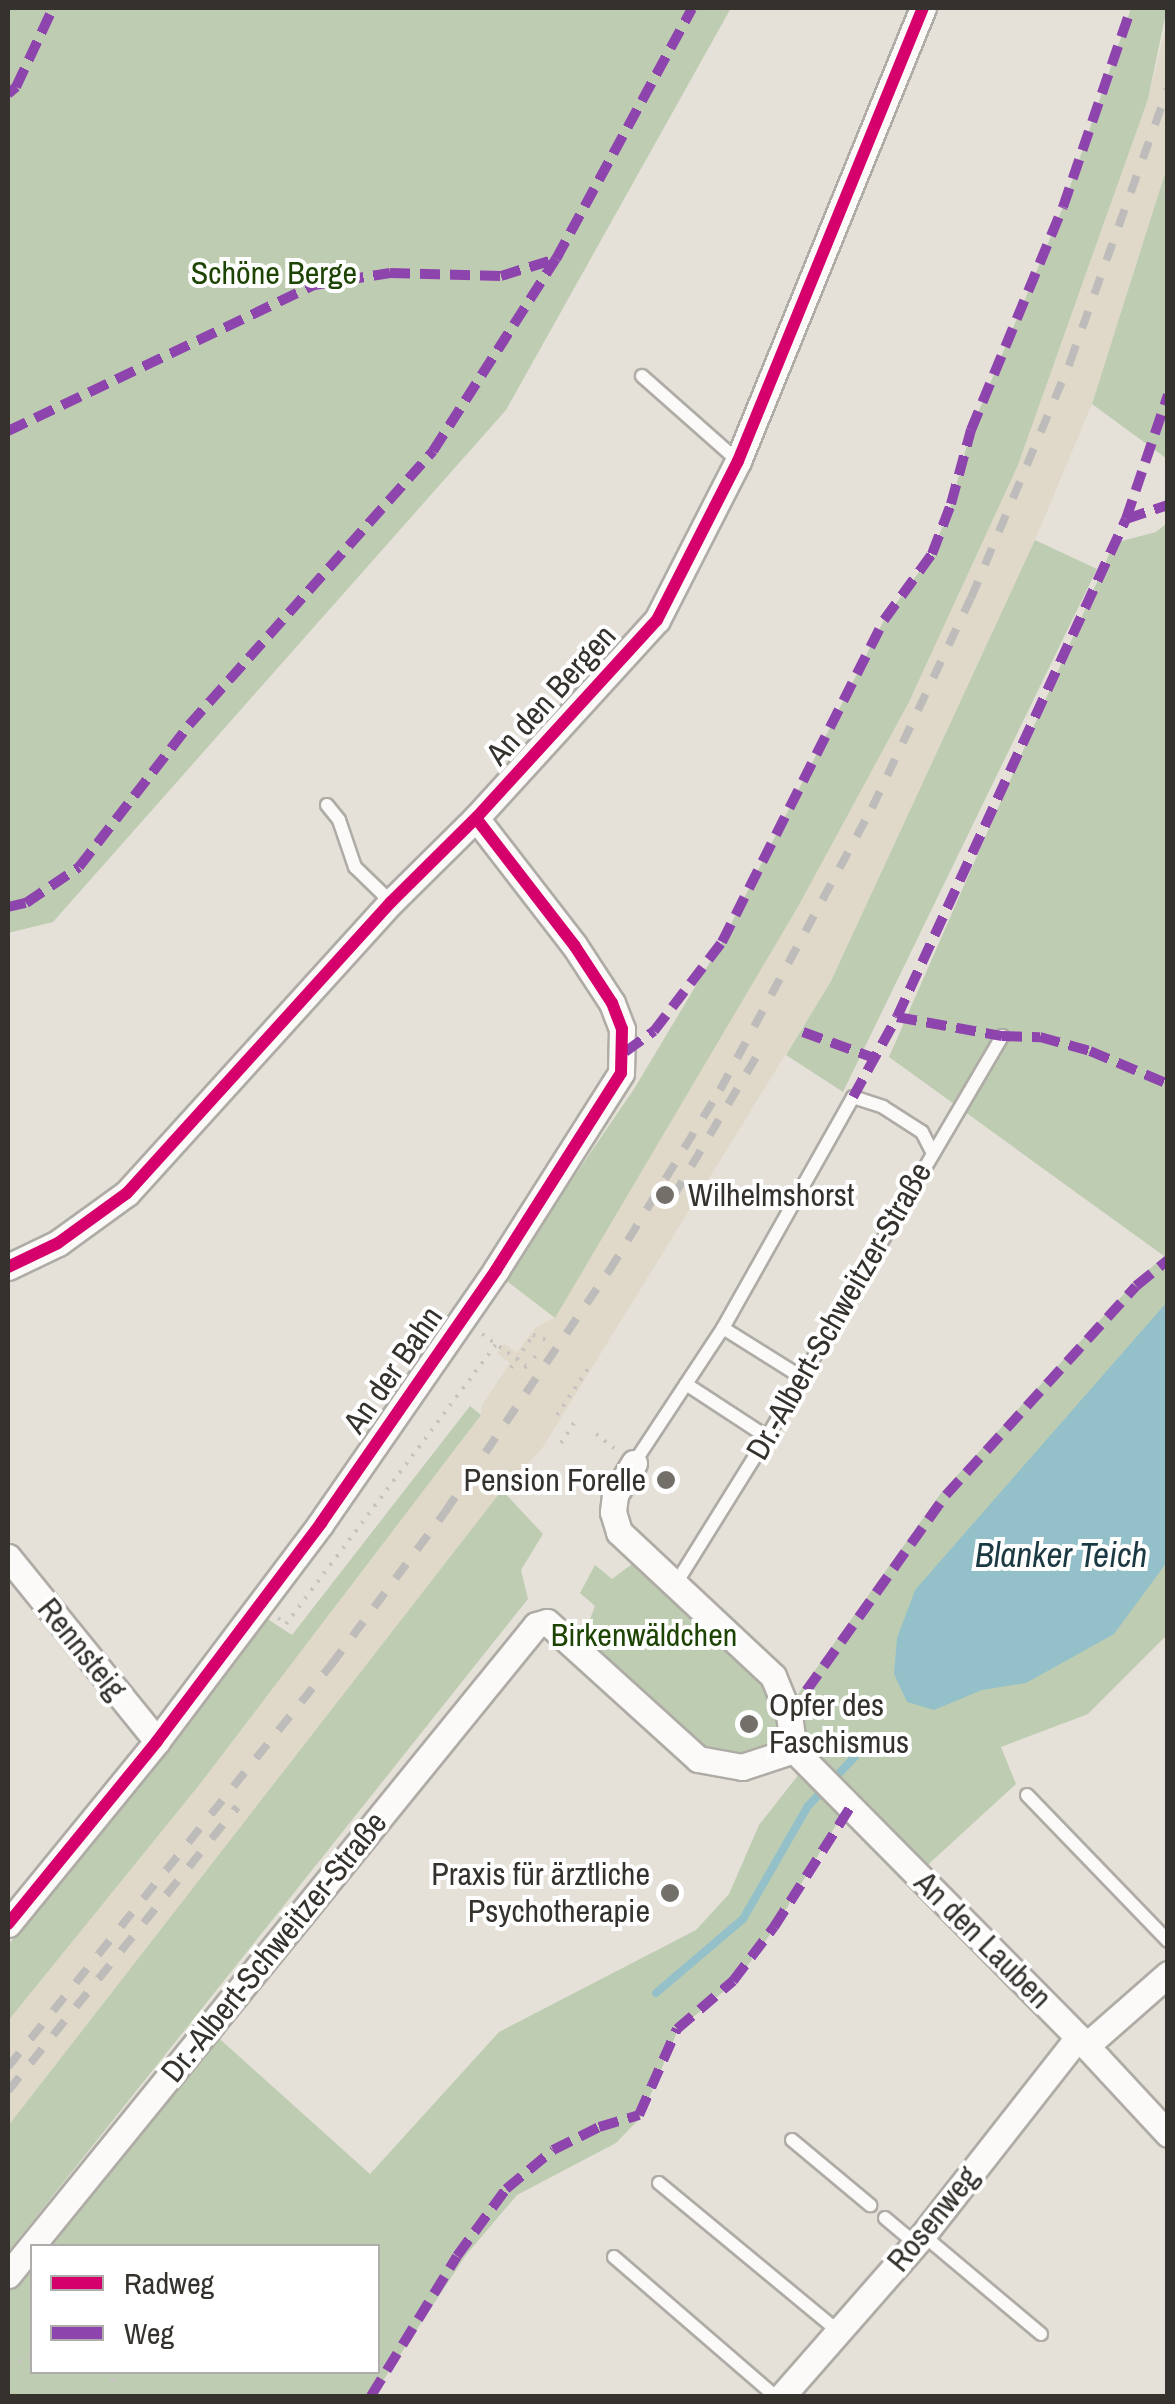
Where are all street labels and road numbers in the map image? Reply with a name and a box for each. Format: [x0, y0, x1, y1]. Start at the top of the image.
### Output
street label: An den Bergen [478, 617, 624, 773]
street label: Dr.-Albert-Schweitzer-Straße [738, 1156, 940, 1466]
street label: An der Bahn [335, 1299, 451, 1441]
street label: Rennsteig [29, 1590, 135, 1708]
street label: Dr.-Albert-Schweitzer-Straße [153, 1804, 395, 2090]
street label: An den Lauben [906, 1863, 1060, 2017]
street label: Rosenweg [879, 2159, 987, 2279]

